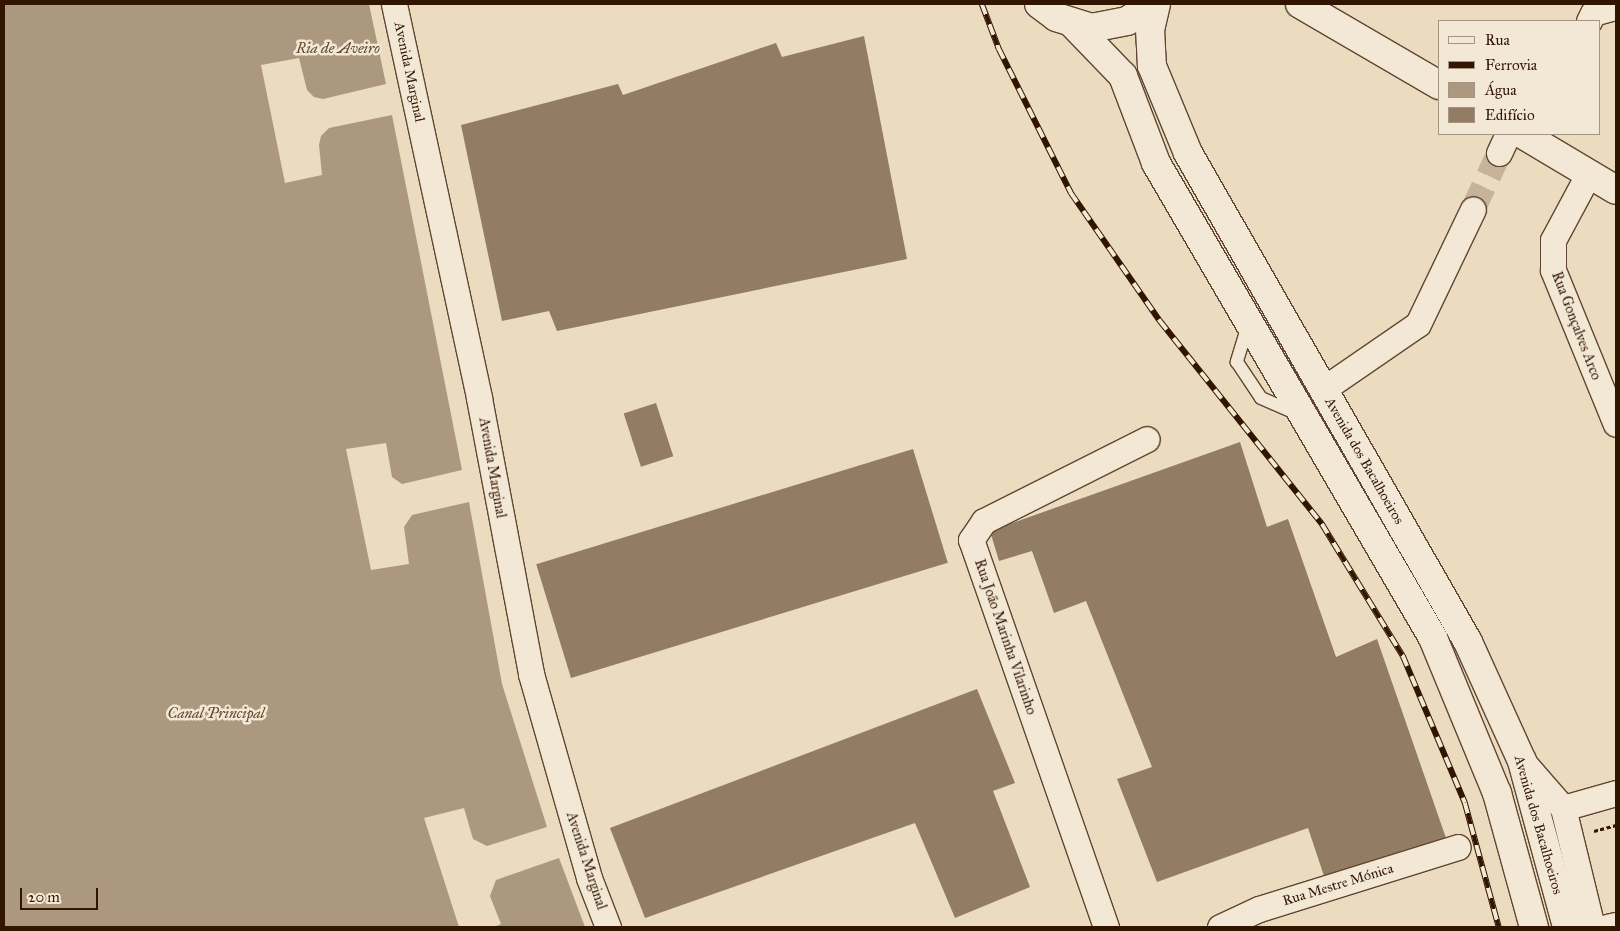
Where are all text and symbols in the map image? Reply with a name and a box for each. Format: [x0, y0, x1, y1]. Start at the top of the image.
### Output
street label: Avenida Marginal [390, 20, 428, 124]
legend [1438, 20, 1600, 135]
text: Rua [1485, 31, 1510, 49]
water label: Ria de Aveiro [296, 40, 380, 58]
text: Ferrovia [1485, 56, 1537, 74]
text: Água [1485, 81, 1517, 99]
text: Edifício [1485, 106, 1535, 124]
street label: Rua Gonçalves Arco [1548, 269, 1604, 383]
street label: Avenida dos Bacalhoeiros [1321, 395, 1407, 527]
street label: Avenida Marginal [475, 416, 509, 520]
street label: Rua João Marinha Vilarinho [970, 557, 1040, 717]
water label: Canal Principal [167, 705, 265, 723]
street label: Avenida dos Bacalhoeiros [1510, 754, 1566, 896]
street label: Avenida Marginal [562, 810, 610, 912]
street label: Rua Mestre Mónica [1281, 860, 1395, 910]
scale bar [22, 878, 100, 910]
text: 20 m [28, 888, 60, 906]

